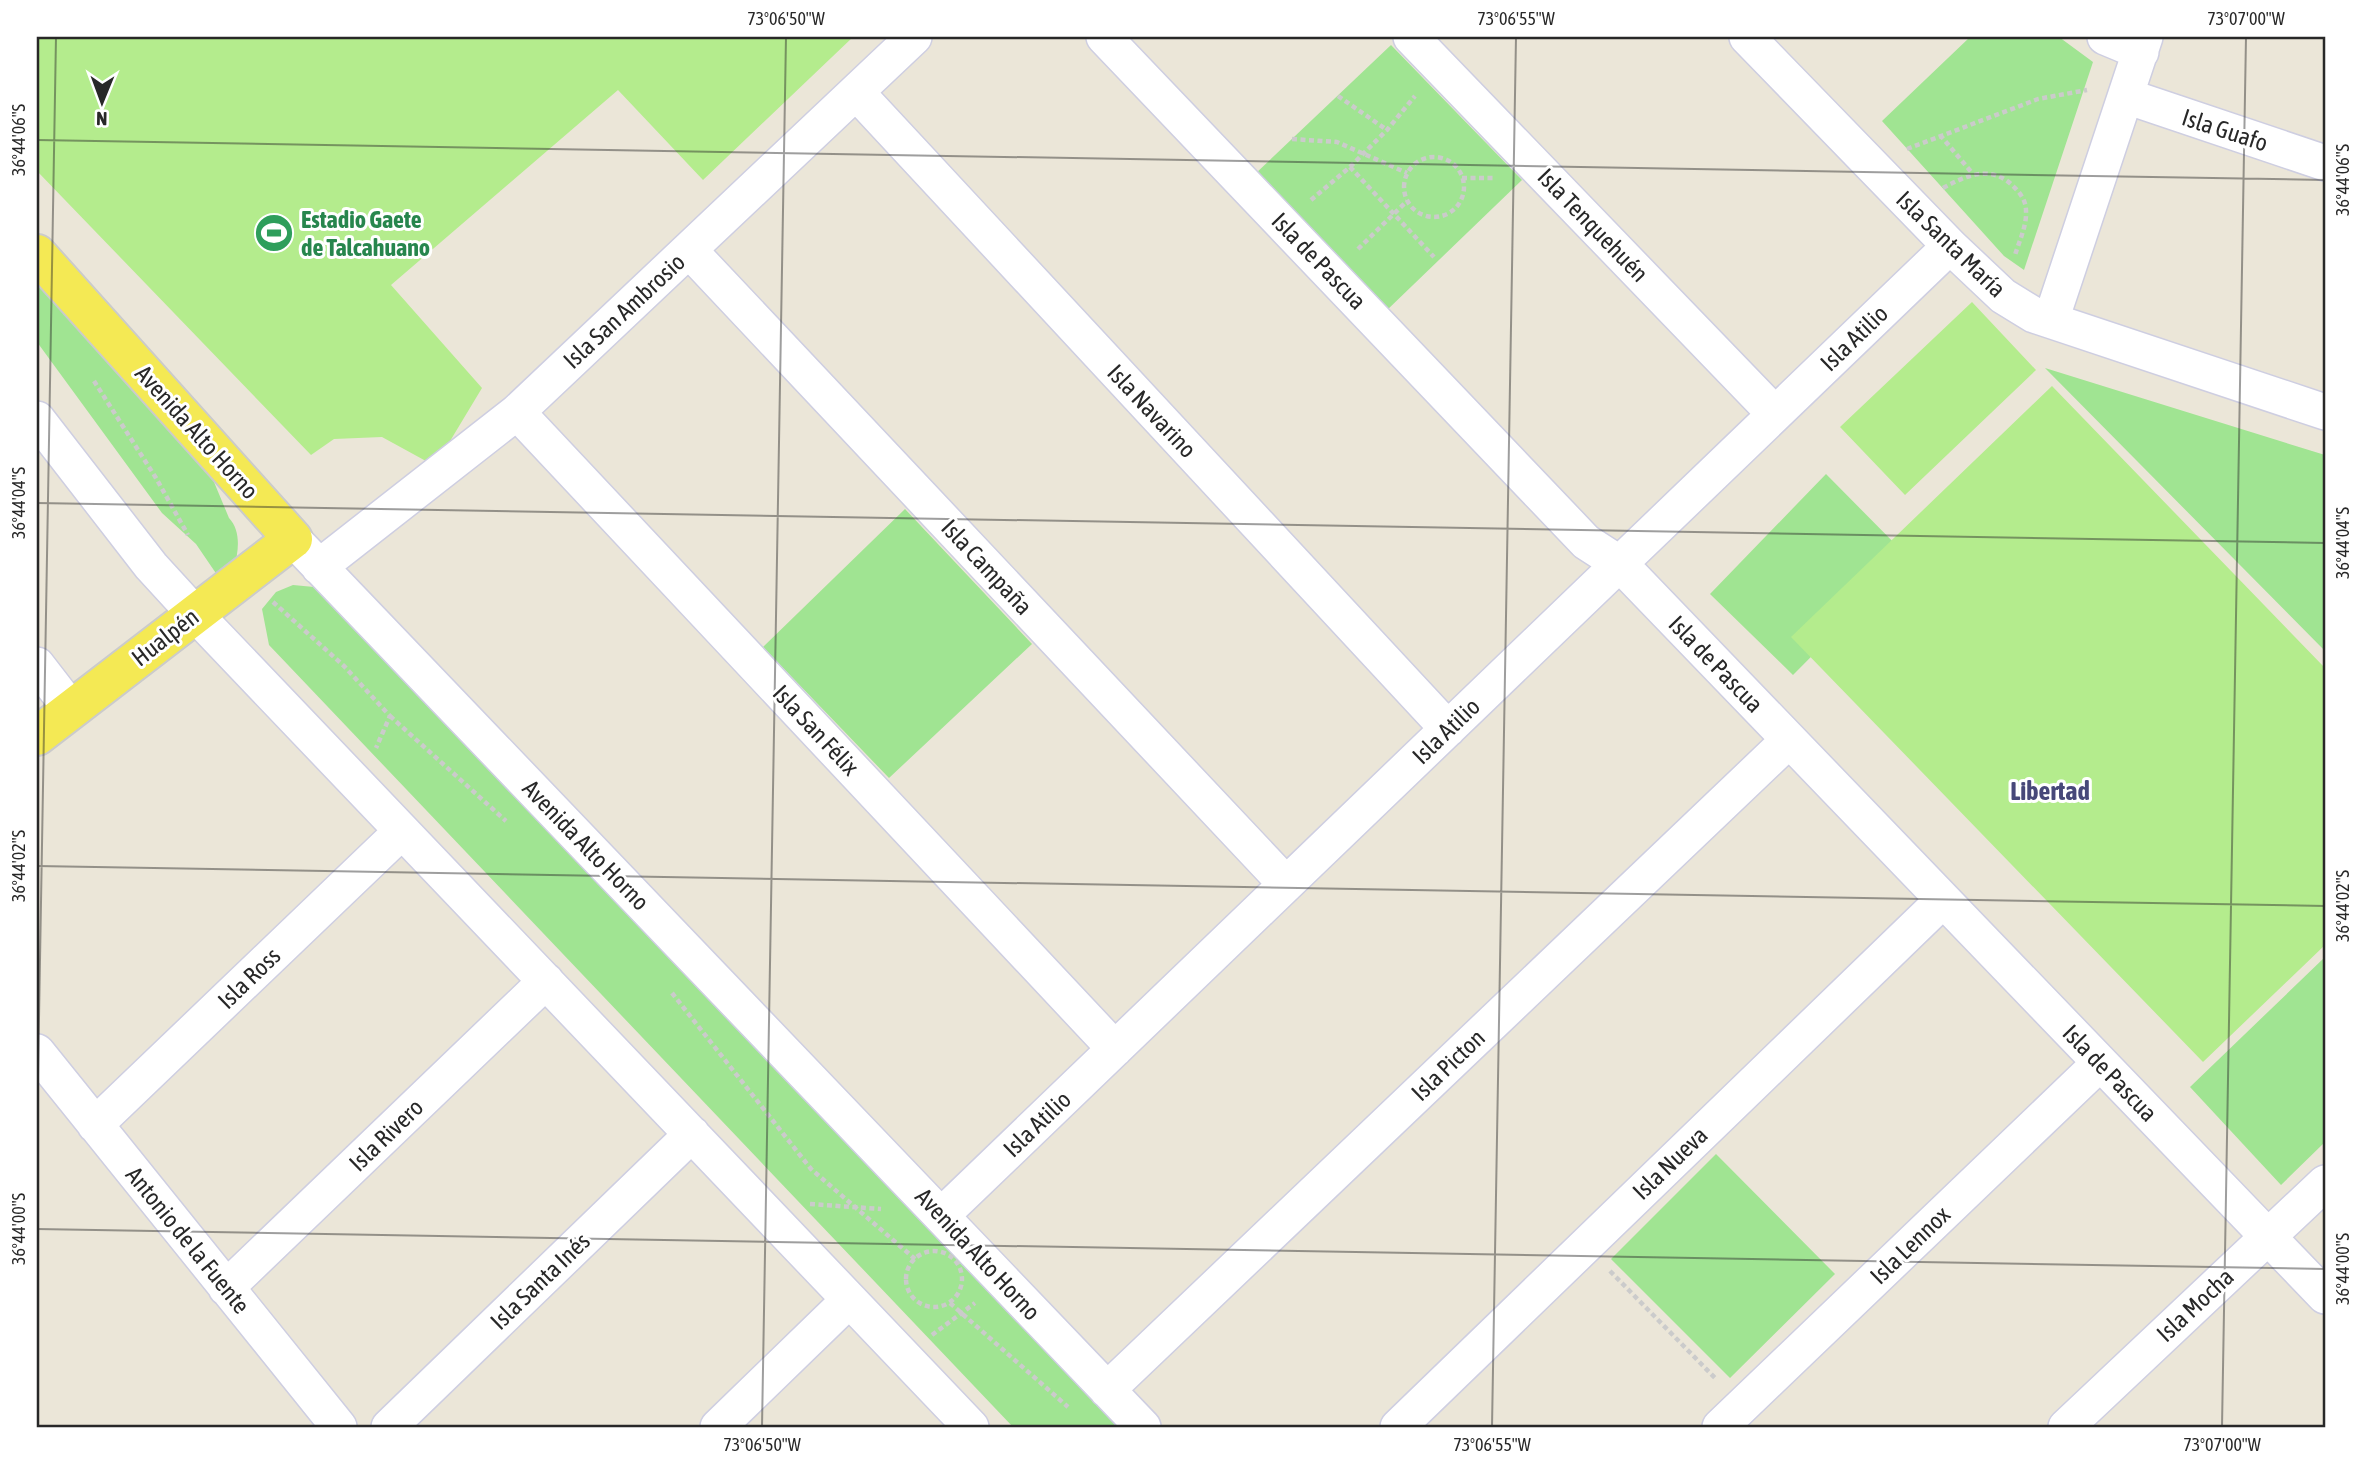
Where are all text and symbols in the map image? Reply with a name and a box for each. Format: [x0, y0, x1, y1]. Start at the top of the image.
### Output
text: 73°06'50"W [747, 8, 825, 29]
text: 73°06'55"W [1477, 8, 1555, 29]
text: 73°07'00"W [2207, 8, 2285, 29]
north arrow [66, 66, 136, 136]
street label: Isla Guafo [2179, 103, 2271, 157]
text: 36°44'06"S [8, 104, 29, 176]
text: N [96, 108, 108, 130]
text: 36°44'06"S [2332, 144, 2353, 216]
street label: Isla Tenquehuén [1532, 163, 1654, 287]
street label: Isla Santa María [1891, 185, 2011, 303]
place label: Estadio Gaete de Talcahuano [301, 206, 430, 261]
street label: Isla de Pascua [1266, 207, 1372, 315]
sports icon: Estadio Gaete de Talcahuano [253, 212, 295, 254]
street label: Isla San Ambrosio [558, 248, 690, 374]
street label: Isla Atilio [1815, 300, 1893, 376]
street label: Isla Navarino [1102, 359, 1202, 463]
street label: Avenida Alto Horno [130, 360, 264, 504]
text: 36°44'04"S [8, 467, 29, 539]
text: 36°44'04"S [2332, 507, 2353, 579]
street label: Isla Campaña [936, 514, 1038, 620]
street label: Hualpén [126, 603, 204, 671]
street label: Isla de Pascua [1663, 610, 1769, 718]
street label: Isla San Félix [768, 679, 865, 781]
street label: Isla Atilio [1407, 693, 1485, 769]
street label: Avenida Alto Horno [517, 775, 655, 915]
district label: Libertad [2010, 776, 2090, 806]
text: 36°44'02"S [8, 830, 29, 902]
text: 36°44'02"S [2332, 870, 2353, 942]
street label: Isla Ross [212, 942, 286, 1014]
street label: Isla de Pascua [2057, 1019, 2163, 1127]
street label: Isla Picton [1406, 1024, 1490, 1106]
street label: Isla Atilio [998, 1086, 1076, 1162]
street label: Isla Rivero [344, 1093, 428, 1177]
street label: Isla Nueva [1627, 1121, 1713, 1205]
street label: Antonio de la Fuente [121, 1161, 255, 1319]
street label: Avenida Alto Horno [910, 1183, 1046, 1325]
text: 36°44'00"S [8, 1193, 29, 1265]
street label: Isla Lennox [1865, 1200, 1955, 1289]
street label: Isla Santa Inés [485, 1227, 595, 1335]
text: 36°44'00"S [2332, 1233, 2353, 1305]
street label: Isla Mocha [2151, 1263, 2239, 1347]
text: 73°06'50"W [723, 1434, 801, 1455]
text: 73°06'55"W [1453, 1434, 1531, 1455]
text: 73°07'00"W [2183, 1434, 2261, 1455]

